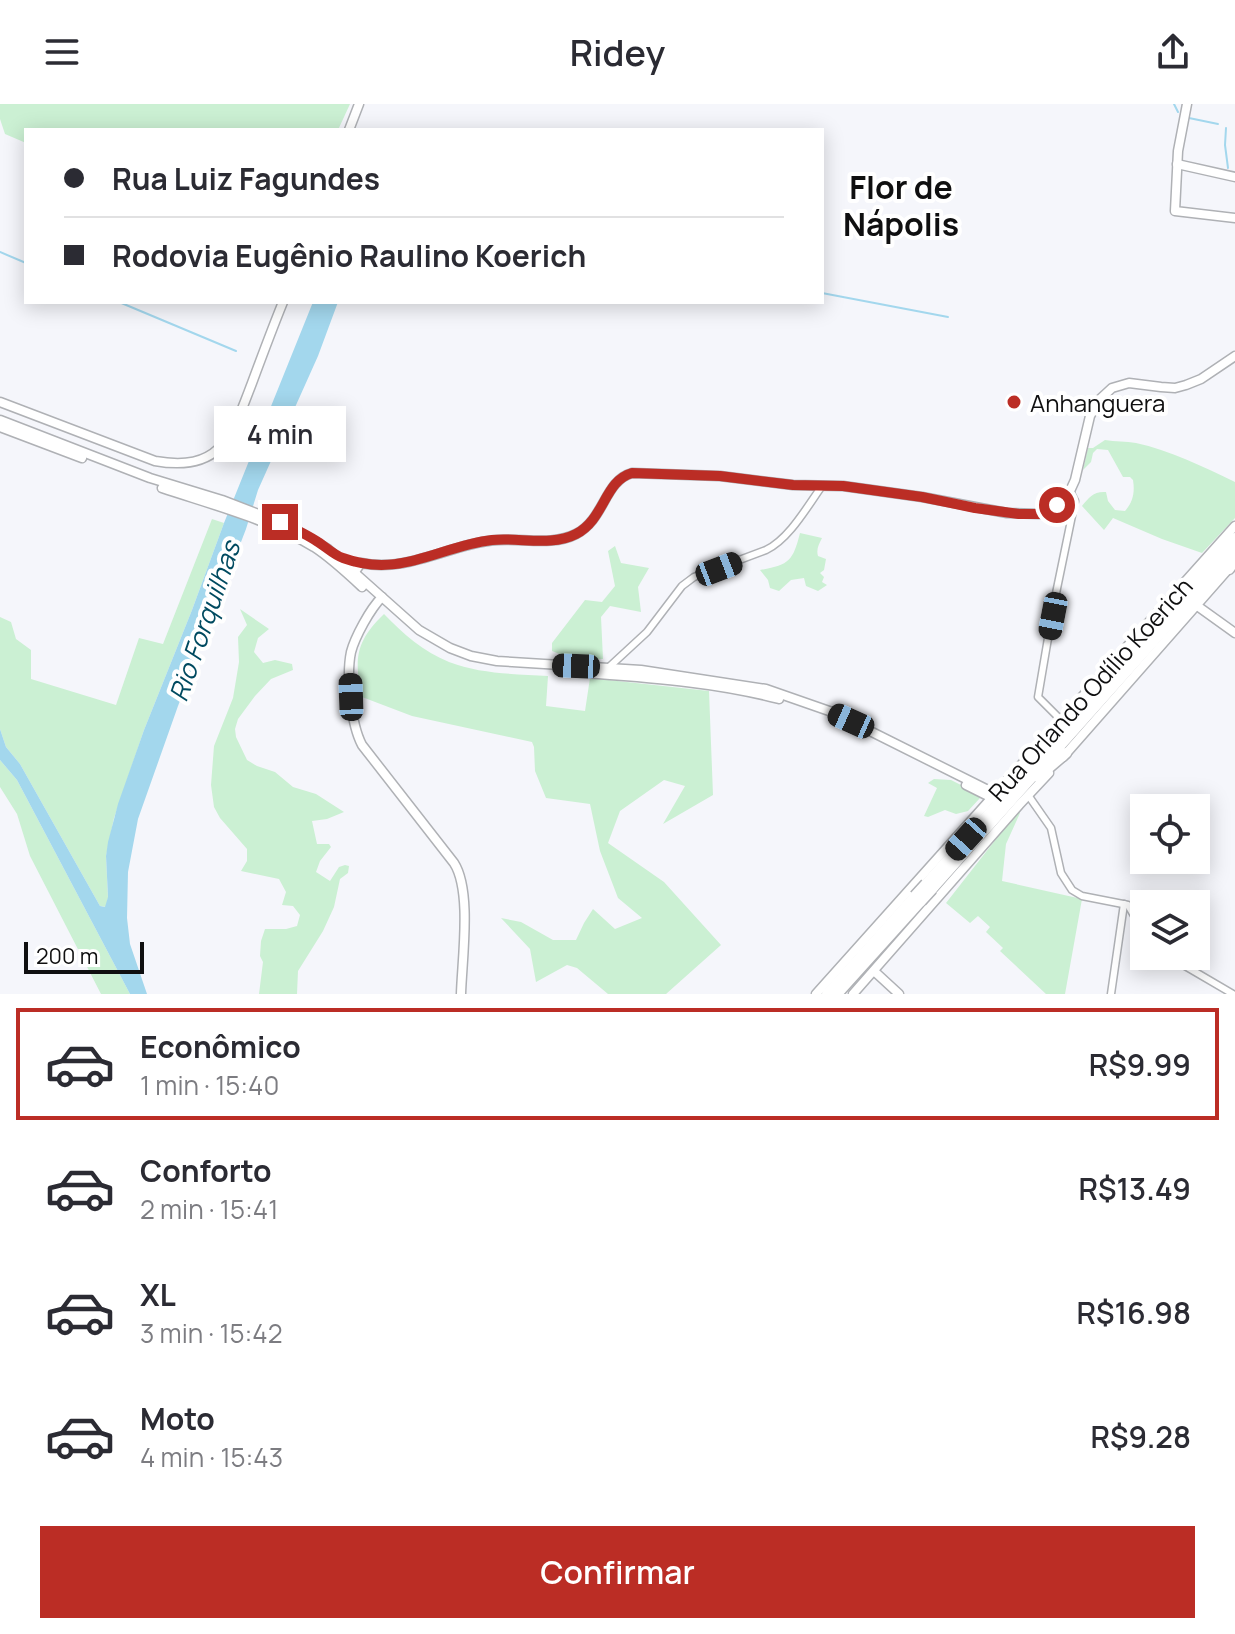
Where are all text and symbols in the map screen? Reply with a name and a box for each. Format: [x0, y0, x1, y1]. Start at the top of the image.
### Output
text: Ridey [570, 28, 665, 77]
icon: menu [40, 30, 84, 74]
icon: share [1151, 30, 1195, 74]
text: Rua Luiz Fagundes [112, 158, 380, 199]
district label: Flor de Nápolis [843, 165, 959, 246]
text: Rodovia Eugênio Raulino Koerich [112, 235, 586, 276]
place label: Anhanguera [1030, 386, 1165, 419]
marker: Anhanguera [1005, 393, 1023, 411]
callout: 4 min [214, 406, 346, 462]
text: 4 min [247, 416, 313, 452]
route start [1039, 487, 1075, 523]
route end [262, 504, 298, 540]
water label: Rio Forquilhas [160, 534, 249, 706]
car [692, 549, 746, 589]
street label: Rua Orlando Odílio Koerich [981, 570, 1199, 808]
car [1037, 590, 1069, 642]
car [552, 653, 600, 679]
car [338, 673, 364, 721]
car [824, 700, 878, 742]
map controls [1130, 794, 1210, 970]
button: locate [1130, 794, 1210, 874]
car [941, 813, 991, 865]
button: layers [1130, 890, 1210, 970]
scale bar [24, 938, 144, 974]
text: 200 m [36, 941, 98, 971]
text: Econômico [140, 1026, 301, 1067]
icon: car [44, 1028, 116, 1100]
text: R$9.99 [1089, 1044, 1191, 1085]
text: 1 min · 15:40 [140, 1067, 279, 1103]
text: Conforto [140, 1150, 271, 1191]
icon: car [44, 1152, 116, 1224]
text: R$13.49 [1078, 1168, 1191, 1209]
text: 2 min · 15:41 [140, 1191, 278, 1227]
text: XL [140, 1274, 176, 1315]
icon: car [44, 1276, 116, 1348]
text: R$16.98 [1076, 1292, 1191, 1333]
text: 3 min · 15:42 [140, 1315, 283, 1351]
text: Moto [140, 1398, 215, 1439]
icon: car [44, 1400, 116, 1472]
text: R$9.28 [1090, 1416, 1191, 1457]
text: 4 min · 15:43 [140, 1439, 283, 1475]
button: Confirmar [40, 1526, 1195, 1618]

